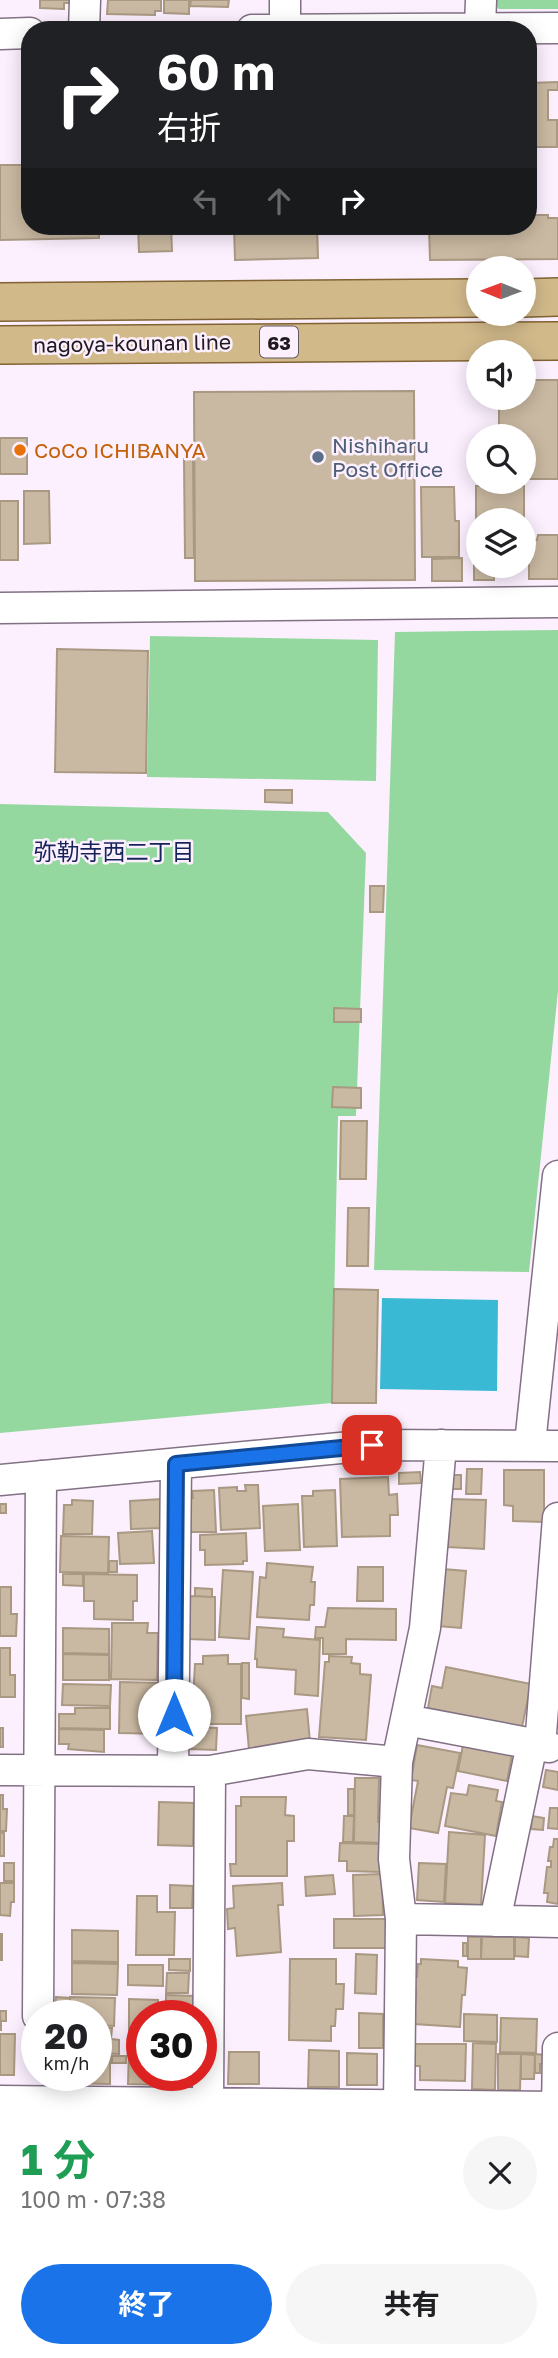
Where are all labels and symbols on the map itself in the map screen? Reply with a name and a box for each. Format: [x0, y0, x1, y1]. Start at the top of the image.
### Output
north arrow [466, 256, 536, 326]
road number: 63 [260, 326, 298, 358]
street label: nagoya-kounan line [33, 328, 231, 358]
place label: Nishiharu Post Office [332, 432, 443, 482]
place label: CoCo ICHIBANYA [34, 437, 206, 463]
marker: CoCo ICHIBANYA [12, 442, 28, 458]
marker: Nishiharu Post Office [310, 449, 326, 465]
district label: 弥勒寺西二丁目 [34, 837, 195, 865]
pin [342, 1415, 402, 1475]
position arrow [137, 1678, 211, 1752]
speed limit sign: 30 [126, 2000, 217, 2091]

